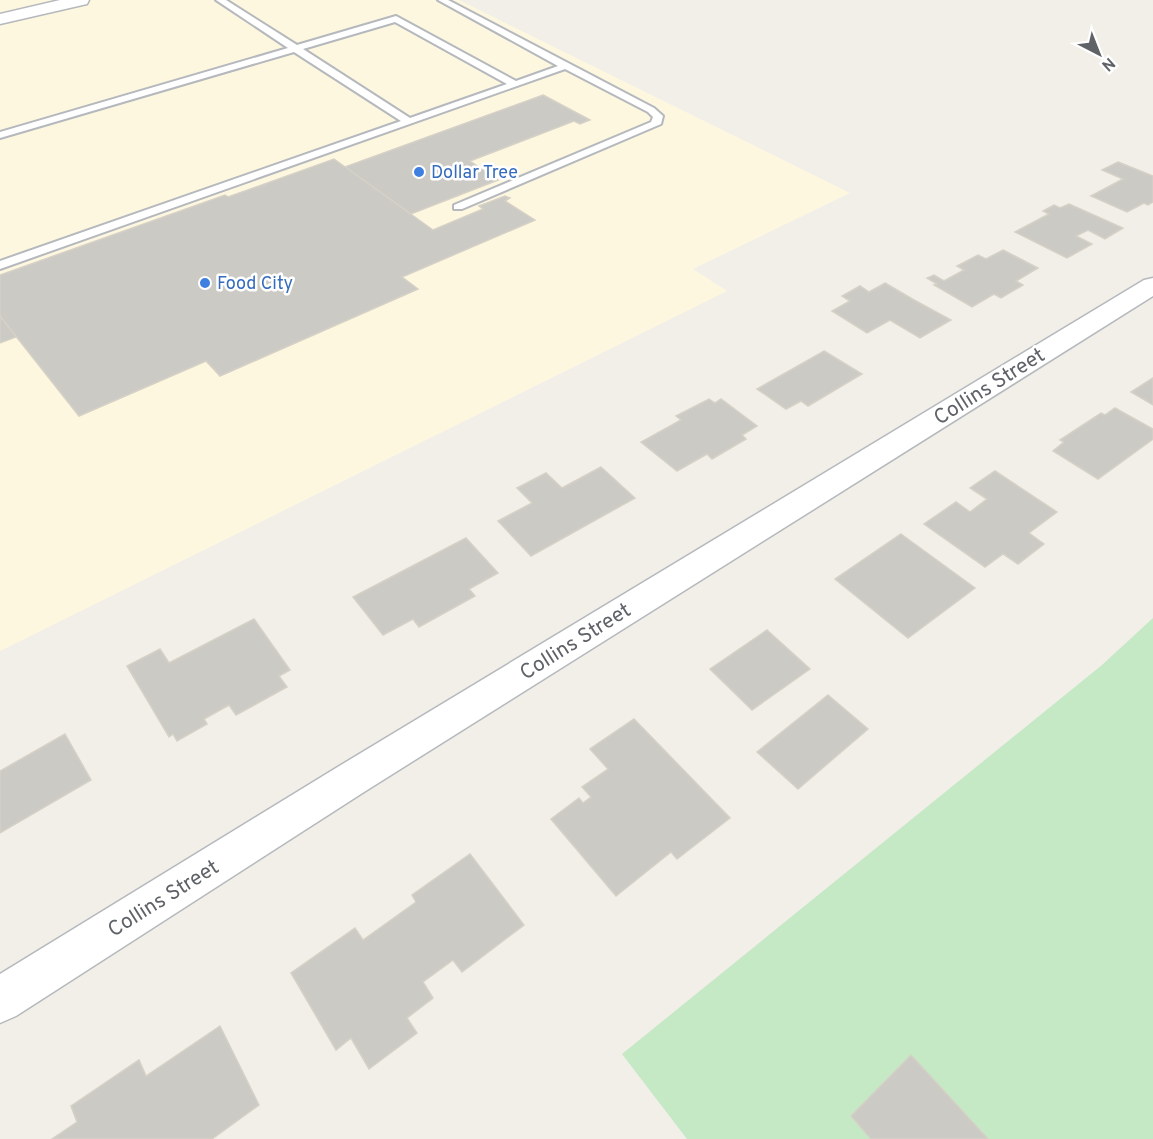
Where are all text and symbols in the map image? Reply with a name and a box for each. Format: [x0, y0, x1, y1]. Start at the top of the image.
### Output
north arrow [1069, 24, 1129, 84]
text: N [1097, 52, 1119, 75]
place label: Dollar Tree [431, 162, 518, 185]
marker: Dollar Tree [412, 165, 426, 179]
place label: Food City [217, 273, 293, 296]
marker: Food City [198, 276, 212, 290]
street label: Collins Street [929, 342, 1050, 432]
street label: Collins Street [515, 597, 636, 687]
street label: Collins Street [103, 854, 224, 944]

